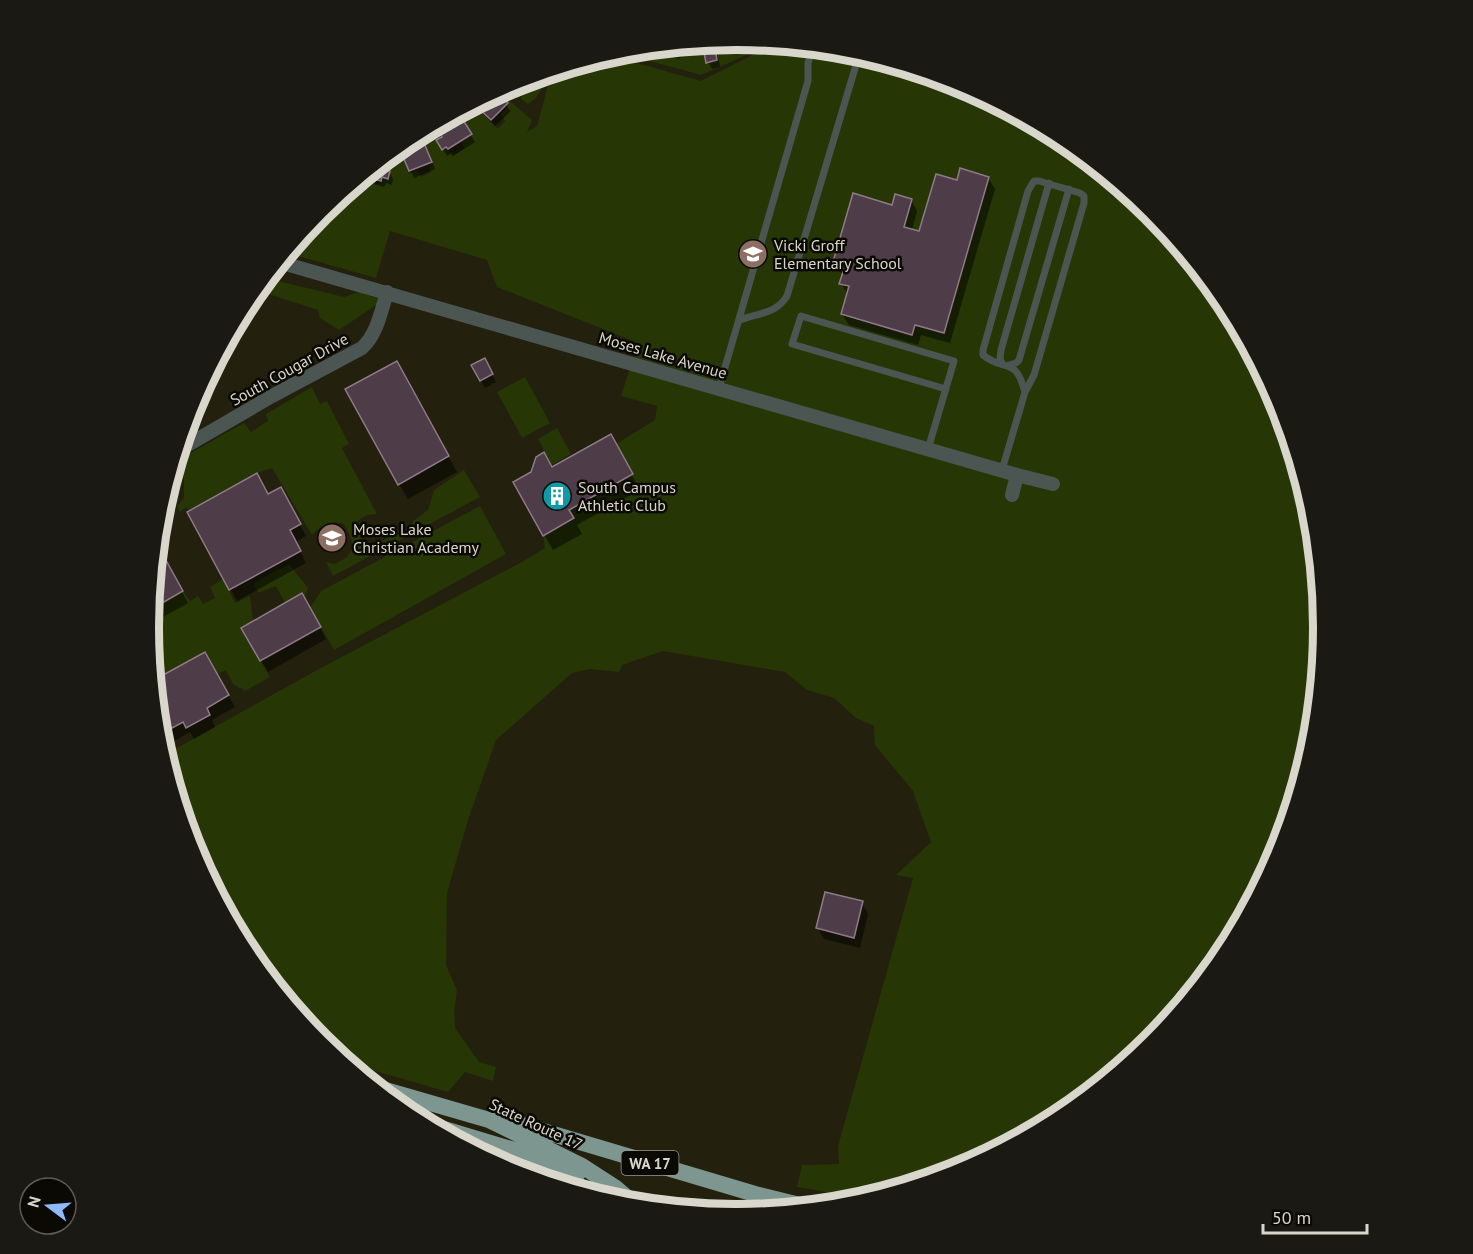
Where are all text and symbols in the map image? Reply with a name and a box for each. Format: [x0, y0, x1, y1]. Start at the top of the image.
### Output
place label: Vicki Groff Elementary School [773, 235, 902, 273]
school or university icon: Vicki Groff Elementary School [737, 238, 769, 270]
street label: Moses Lake Avenue [597, 327, 729, 383]
street label: South Cougar Drive [226, 328, 352, 410]
place label: South Campus Athletic Club [578, 477, 676, 515]
building icon: South Campus Athletic Club [541, 480, 573, 512]
place label: Moses Lake Christian Academy [353, 519, 480, 557]
school or university icon: Moses Lake Christian Academy [316, 522, 348, 554]
street label: State Route 17 [486, 1094, 586, 1154]
road number: WA 17 [622, 1151, 678, 1175]
north arrow [18, 1176, 78, 1236]
text: N [23, 1194, 45, 1210]
scale bar [1263, 1197, 1366, 1235]
text: 50 m [1272, 1206, 1311, 1229]

